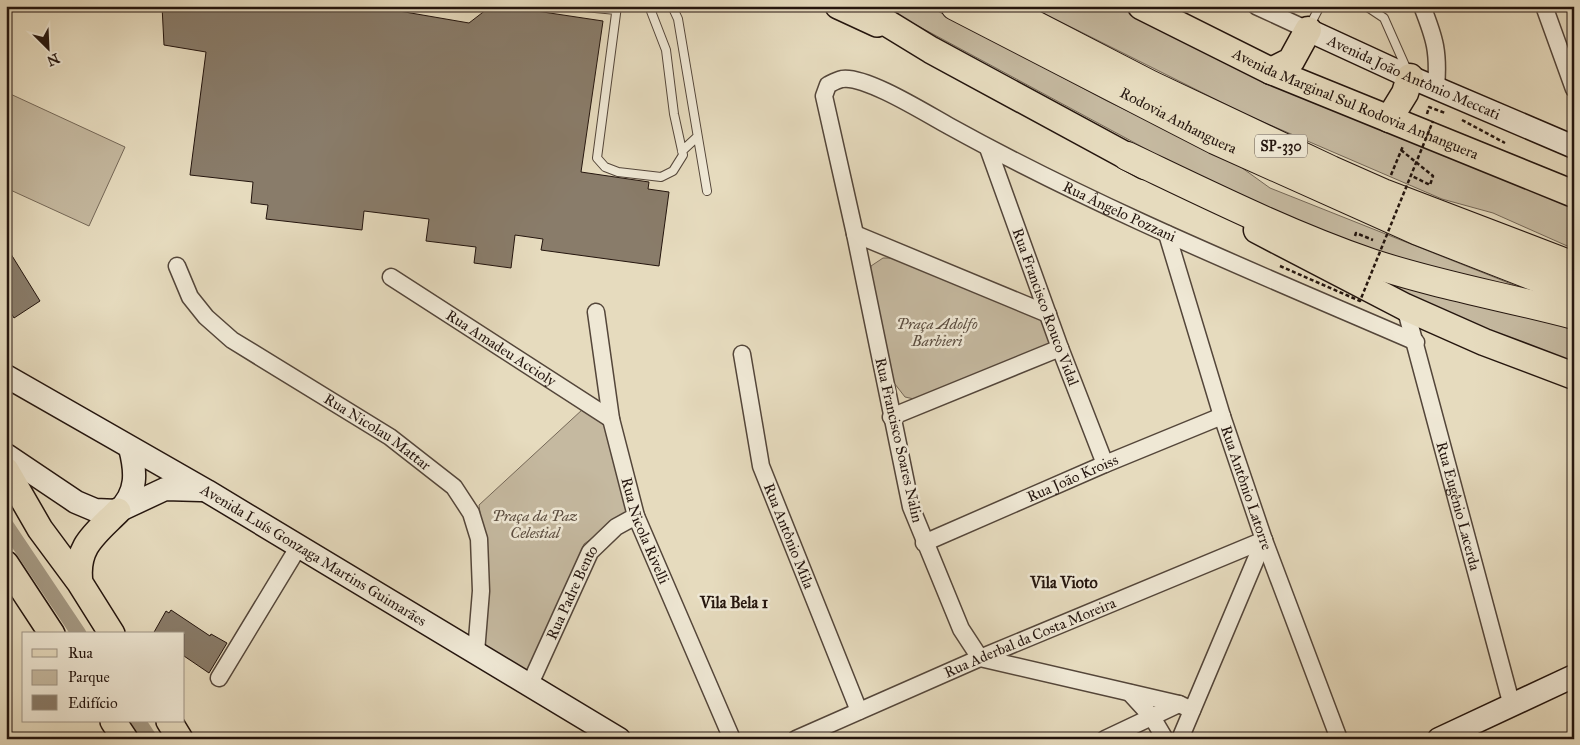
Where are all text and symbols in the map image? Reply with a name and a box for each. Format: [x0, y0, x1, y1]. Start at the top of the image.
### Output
north arrow [22, 22, 72, 72]
street label: Avenida João Antônio Meccati [1324, 31, 1503, 123]
street label: Avenida Marginal Sul Rodovia Anhanguera [1229, 44, 1482, 164]
text: N [44, 49, 62, 70]
street label: Rodovia Anhanguera [1117, 84, 1240, 158]
road number: SP-330 [1255, 134, 1307, 158]
street label: Rua Ângelo Pozzani [1060, 177, 1179, 246]
street label: Rua Francisco Rouco Vidal [1009, 226, 1083, 389]
street label: Rua Amadeu Accioly [443, 306, 560, 391]
park label: Praça Adolfo Barbieri [896, 315, 978, 350]
street label: Rua Francisco Soares Nalin [871, 356, 927, 524]
street label: Rua Nicolau Mattar [321, 390, 434, 475]
street label: Rua Antônio Latorre [1217, 423, 1276, 553]
street label: Rua Eugênio Lacerda [1432, 440, 1484, 573]
street label: Rua João Kroiss [1024, 451, 1121, 506]
street label: Rua Nicola Rivelli [617, 476, 673, 587]
street label: Avenida Luís Gonzaga Martins Guimarães [197, 480, 430, 630]
street label: Rua Antônio Mila [760, 481, 818, 592]
park label: Praça da Paz Celestial [492, 507, 578, 542]
street label: Rua Padre Bento [542, 540, 602, 642]
district label: Vila Vioto [1029, 573, 1098, 592]
district label: Vila Bela 1 [699, 593, 769, 612]
street label: Rua Aderbal da Costa Moreira [941, 593, 1119, 682]
legend [22, 632, 185, 722]
text: Rua [68, 644, 93, 662]
text: Parque [68, 668, 110, 687]
text: Edifício [68, 694, 118, 712]

